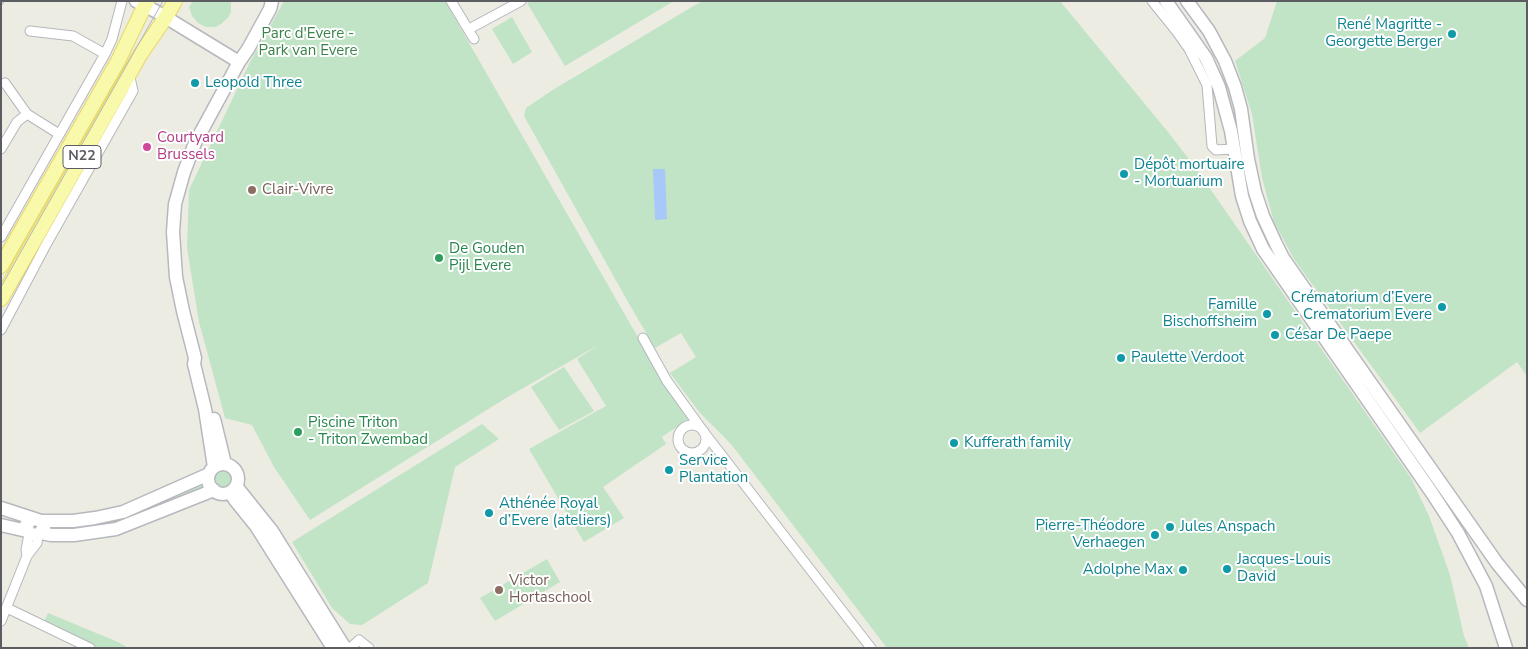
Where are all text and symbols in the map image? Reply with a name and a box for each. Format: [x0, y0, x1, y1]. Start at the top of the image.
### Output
place label: René Magritte - Georgette Berger [1325, 16, 1442, 51]
park label: Parc d'Evere - Park van Evere [258, 25, 358, 60]
marker: René Magritte - Georgette Berger [1446, 28, 1458, 40]
place label: Leopold Three [205, 74, 302, 92]
marker: Leopold Three [189, 77, 201, 89]
place label: Courtyard Brussels [157, 129, 224, 164]
marker: Courtyard Brussels [141, 141, 153, 153]
road number: N22 [63, 146, 101, 168]
place label: Dépôt mortuaire - Mortuarium [1134, 156, 1245, 191]
marker: Dépôt mortuaire - Mortuarium [1118, 168, 1130, 180]
place label: Clair-Vivre [262, 181, 333, 199]
marker: Clair-Vivre [246, 184, 258, 196]
place label: De Gouden Pijl Evere [449, 240, 525, 275]
marker: De Gouden Pijl Evere [433, 252, 445, 264]
place label: Crématorium d’Evere - Crematorium Evere [1291, 289, 1432, 324]
place label: Famille Bischoffsheim [1163, 296, 1257, 331]
marker: Crématorium d’Evere - Crematorium Evere [1436, 301, 1448, 313]
marker: Famille Bischoffsheim [1261, 308, 1273, 320]
place label: César De Paepe [1285, 326, 1392, 344]
marker: César De Paepe [1269, 329, 1281, 341]
place label: Paulette Verdoot [1131, 349, 1244, 367]
marker: Paulette Verdoot [1115, 352, 1127, 364]
place label: Piscine Triton - Triton Zwembad [308, 414, 428, 449]
marker: Piscine Triton - Triton Zwembad [292, 426, 304, 438]
place label: Kufferath family [964, 434, 1071, 452]
marker: Kufferath family [948, 437, 960, 449]
place label: Service Plantation [679, 452, 748, 487]
marker: Service Plantation [663, 464, 675, 476]
place label: Athénée Royal d’Evere (ateliers) [499, 495, 612, 530]
marker: Athénée Royal d’Evere (ateliers) [483, 507, 495, 519]
place label: Pierre-Théodore Verhaegen [1035, 517, 1145, 552]
place label: Jules Anspach [1180, 518, 1276, 536]
marker: Jules Anspach [1164, 521, 1176, 533]
marker: Pierre-Théodore Verhaegen [1149, 529, 1161, 541]
place label: Jacques-Louis David [1237, 551, 1331, 586]
place label: Adolphe Max [1083, 561, 1173, 579]
marker: Jacques-Louis David [1221, 563, 1233, 575]
marker: Adolphe Max [1177, 564, 1189, 576]
place label: Victor Hortaschool [509, 572, 592, 607]
marker: Victor Hortaschool [493, 584, 505, 596]

